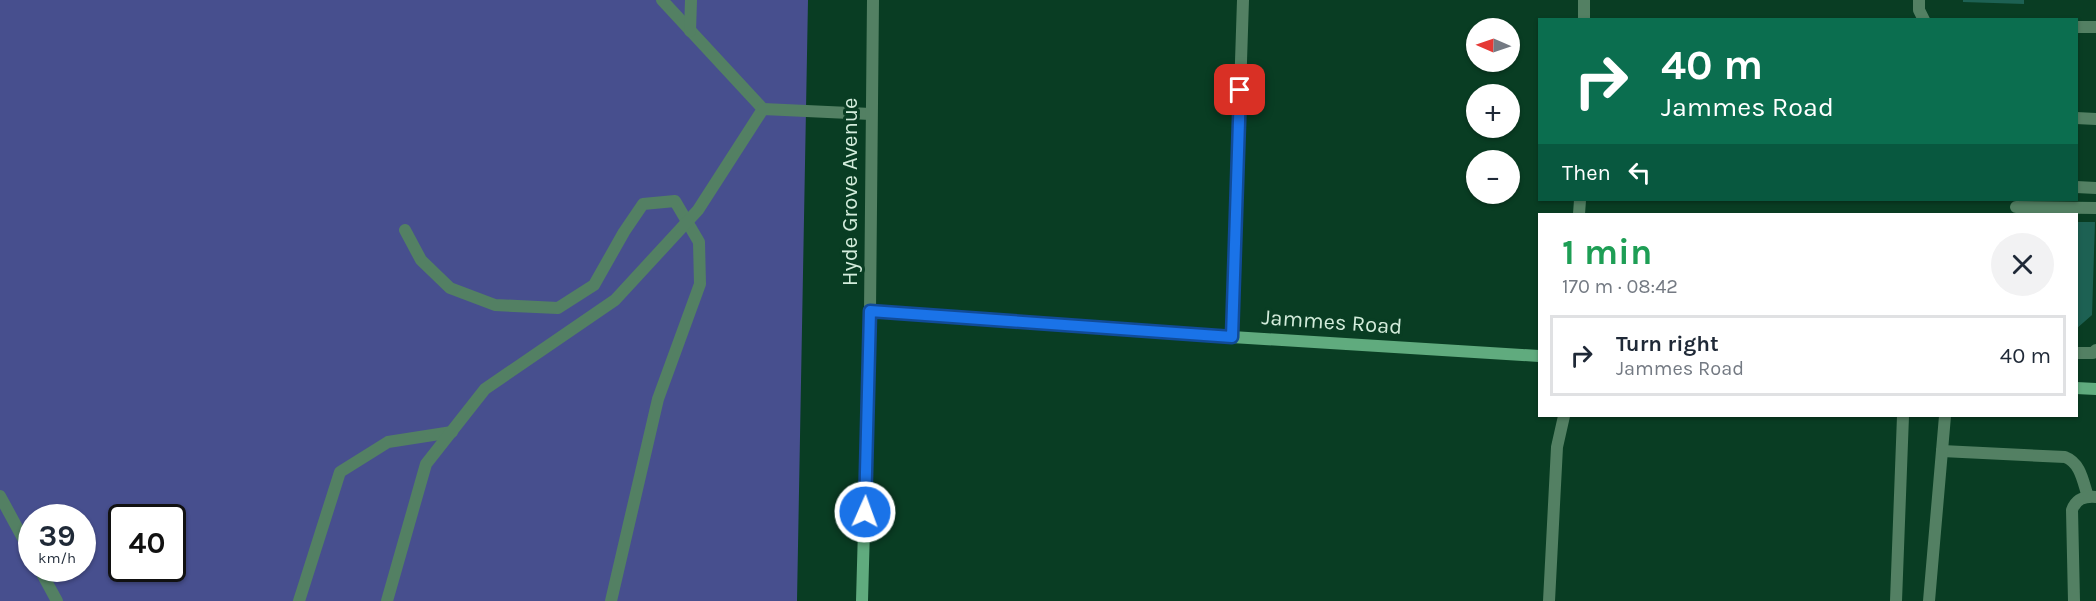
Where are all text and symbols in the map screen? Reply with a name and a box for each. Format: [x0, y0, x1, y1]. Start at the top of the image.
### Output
north arrow [1466, 18, 1520, 72]
map controls [1466, 18, 1520, 204]
text: 40 m [1661, 40, 1763, 90]
icon: right [1562, 42, 1640, 120]
pin [1214, 64, 1265, 115]
icon: arrive [1223, 73, 1256, 106]
button: + [1466, 84, 1520, 138]
text: Jammes Road [1661, 91, 1834, 123]
street label: Hyde Grove Avenue [837, 98, 863, 286]
button: − [1466, 150, 1520, 204]
icon: left [1623, 156, 1656, 189]
text: Then [1562, 160, 1611, 186]
text: 1 min [1562, 231, 1652, 273]
button: close [1991, 233, 2054, 296]
text: 170 m · 08:42 [1562, 275, 1678, 298]
street label: Jammes Road [1261, 304, 1403, 340]
text: Turn right [1616, 331, 1719, 357]
icon: right [1565, 339, 1598, 372]
text: 40 m [2000, 343, 2051, 369]
text: Jammes Road [1616, 357, 1744, 380]
position arrow [833, 480, 897, 544]
speed limit sign: 40 [108, 504, 186, 582]
text: 39 [39, 518, 75, 554]
text: km/h [38, 549, 76, 567]

